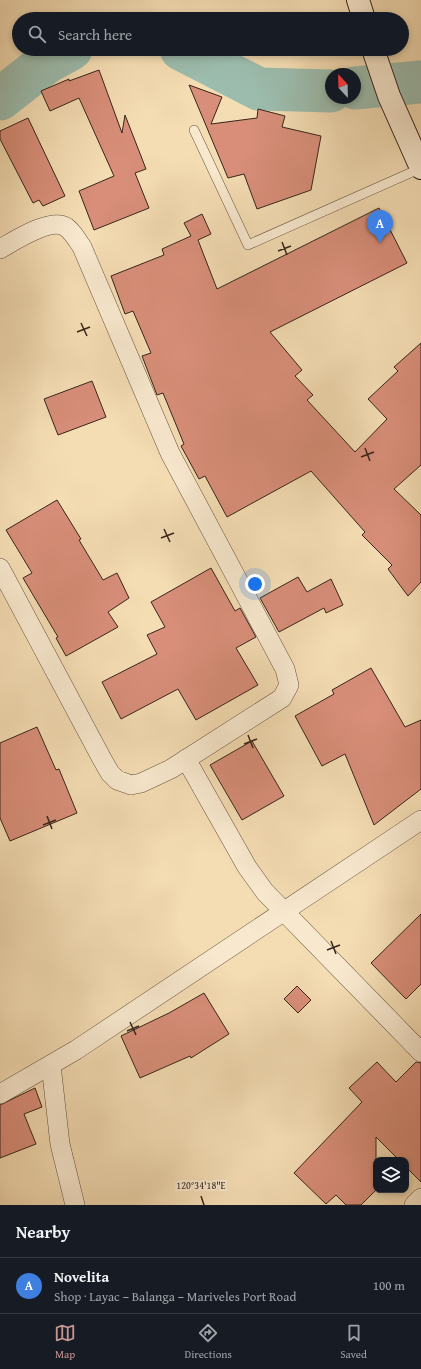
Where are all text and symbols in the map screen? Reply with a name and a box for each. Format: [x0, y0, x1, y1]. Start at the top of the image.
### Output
search box [12, 12, 409, 56]
icon: search [26, 23, 48, 45]
text: Search here [58, 24, 132, 45]
north arrow [325, 68, 361, 104]
pin: A [367, 210, 393, 243]
your location [245, 574, 265, 594]
map controls [373, 1157, 409, 1193]
button: layers [373, 1157, 409, 1193]
text: 120°34'18"E [176, 1178, 226, 1193]
text: Nearby [16, 1219, 70, 1244]
text: Novelita [54, 1266, 109, 1287]
text: A [25, 1276, 33, 1295]
text: 100 m [373, 1276, 405, 1295]
text: Shop · Layac – Balanga – Mariveles Port Road [54, 1287, 296, 1306]
tab: Map [54, 1322, 76, 1362]
tab: Directions [185, 1322, 232, 1362]
tab: Saved [340, 1322, 367, 1362]

